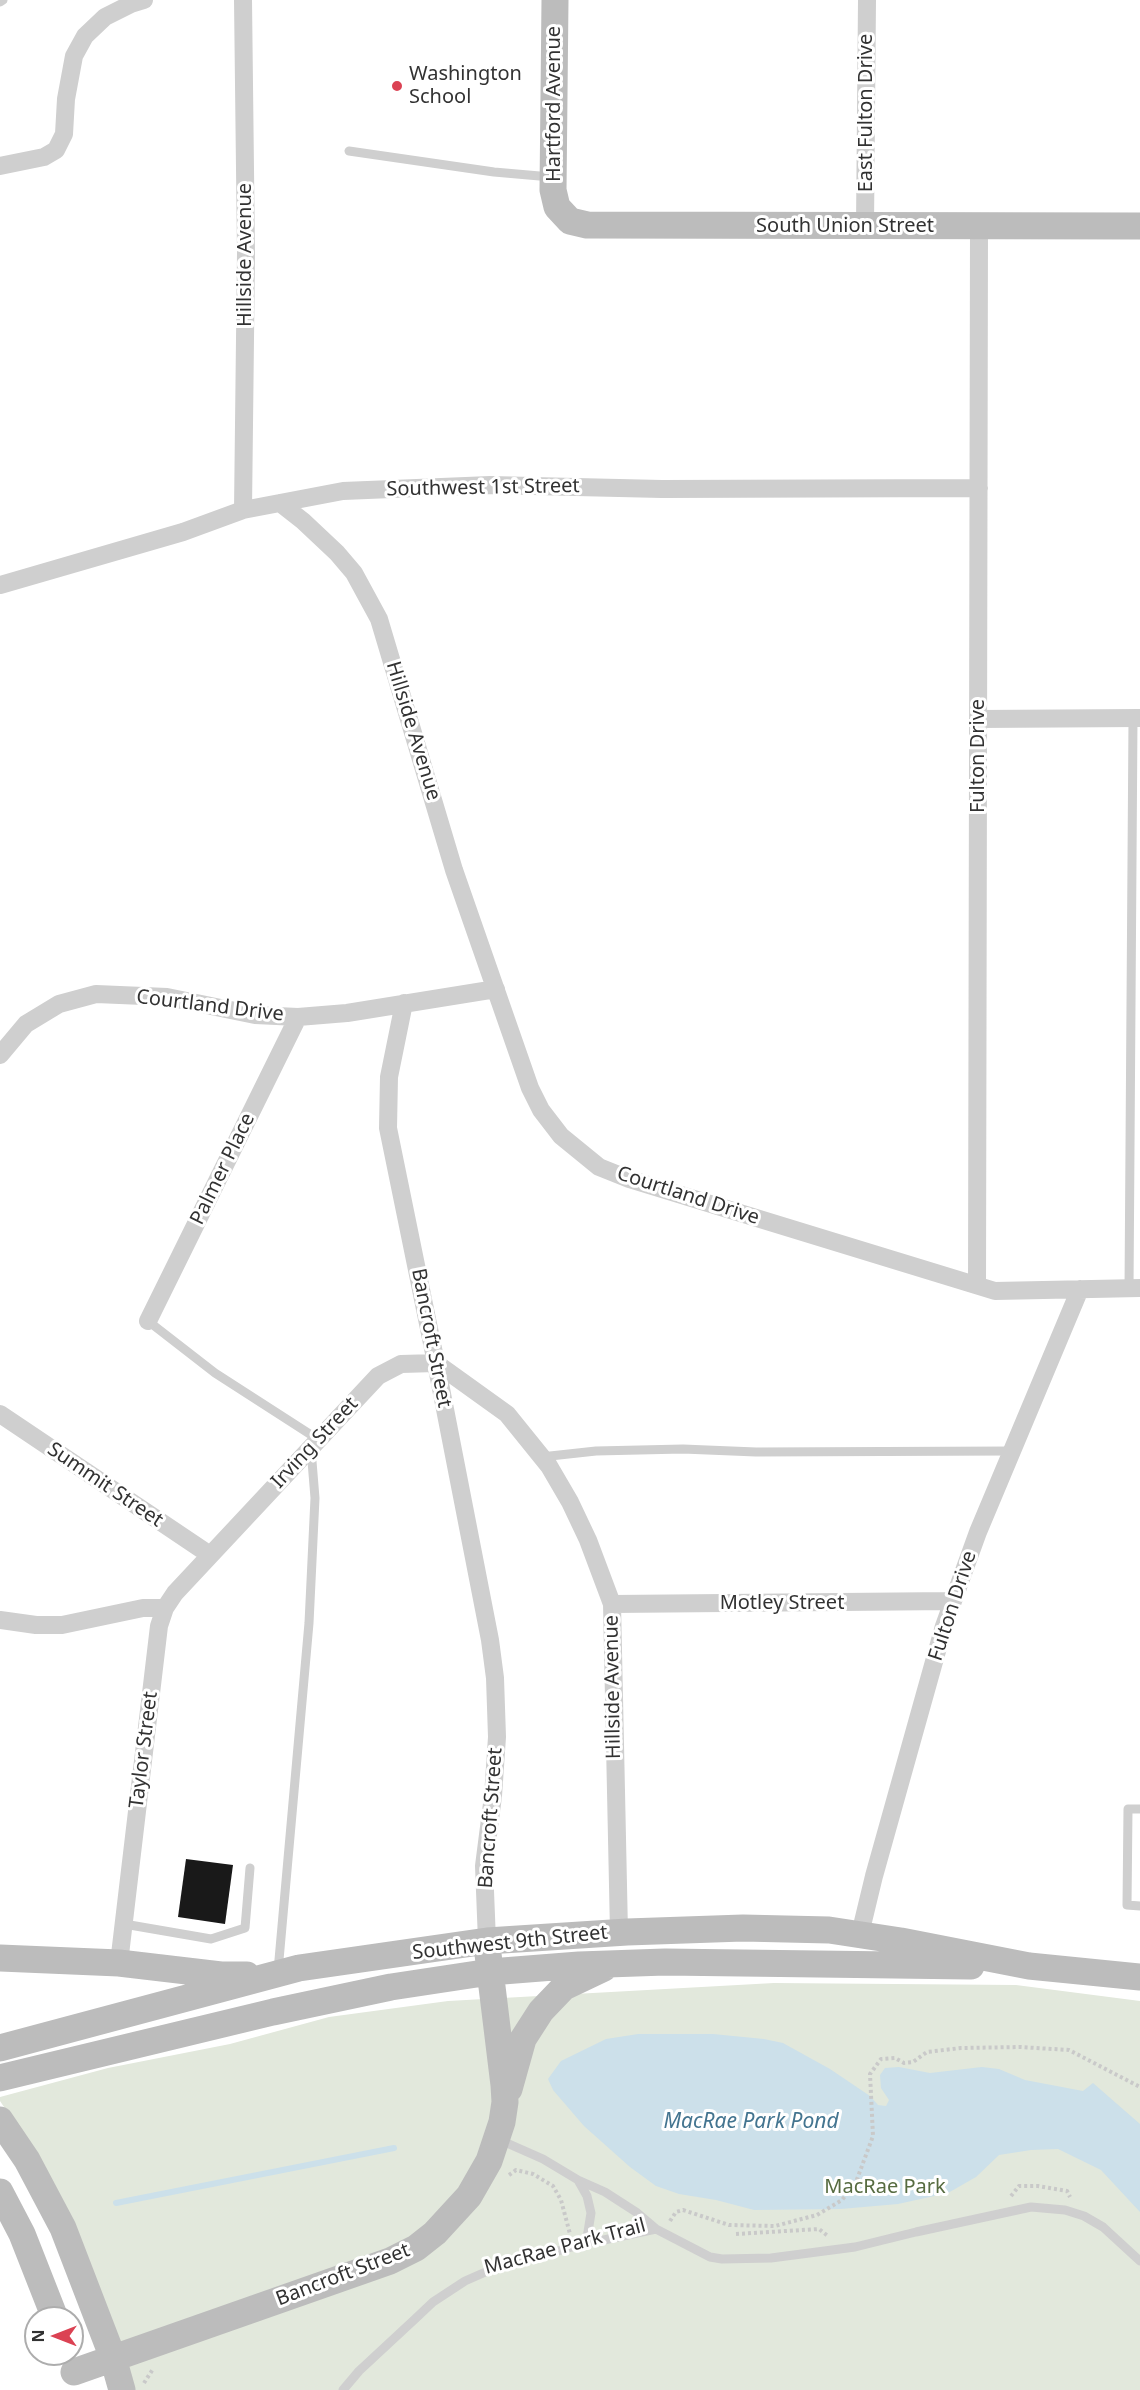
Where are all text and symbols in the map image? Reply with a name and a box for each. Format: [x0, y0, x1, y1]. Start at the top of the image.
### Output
street label: Hartford Avenue [542, 26, 566, 182]
street label: East Fulton Drive [854, 34, 878, 192]
place label: Washington School [409, 62, 522, 109]
marker: Washington School [390, 79, 404, 93]
street label: Hillside Avenue [233, 183, 257, 327]
street label: South Union Street [756, 214, 934, 238]
street label: Southwest 1st Street [386, 474, 580, 502]
street label: Hillside Avenue [380, 659, 446, 803]
street label: Fulton Drive [966, 699, 990, 813]
street label: Courtland Drive [135, 985, 285, 1027]
street label: Palmer Place [186, 1109, 260, 1229]
street label: Courtland Drive [614, 1162, 762, 1230]
street label: Bancroft Street [406, 1266, 456, 1410]
street label: Irving Street [267, 1392, 363, 1494]
street label: Summit Street [43, 1438, 167, 1532]
street label: Fulton Drive [924, 1548, 982, 1664]
street label: Motley Street [720, 1591, 844, 1615]
street label: Hillside Avenue [600, 1615, 626, 1759]
street label: Taylor Street [125, 1690, 163, 1810]
street label: Bancroft Street [474, 1747, 508, 1889]
street label: Southwest 9th Street [411, 1921, 609, 1965]
water label: MacRae Park Pond [663, 2109, 839, 2135]
park label: MacRae Park [824, 2175, 946, 2199]
street label: MacRae Park Trail [482, 2214, 648, 2280]
street label: Bancroft Street [273, 2238, 413, 2312]
north arrow [24, 2306, 84, 2366]
text: N [27, 2330, 49, 2343]

